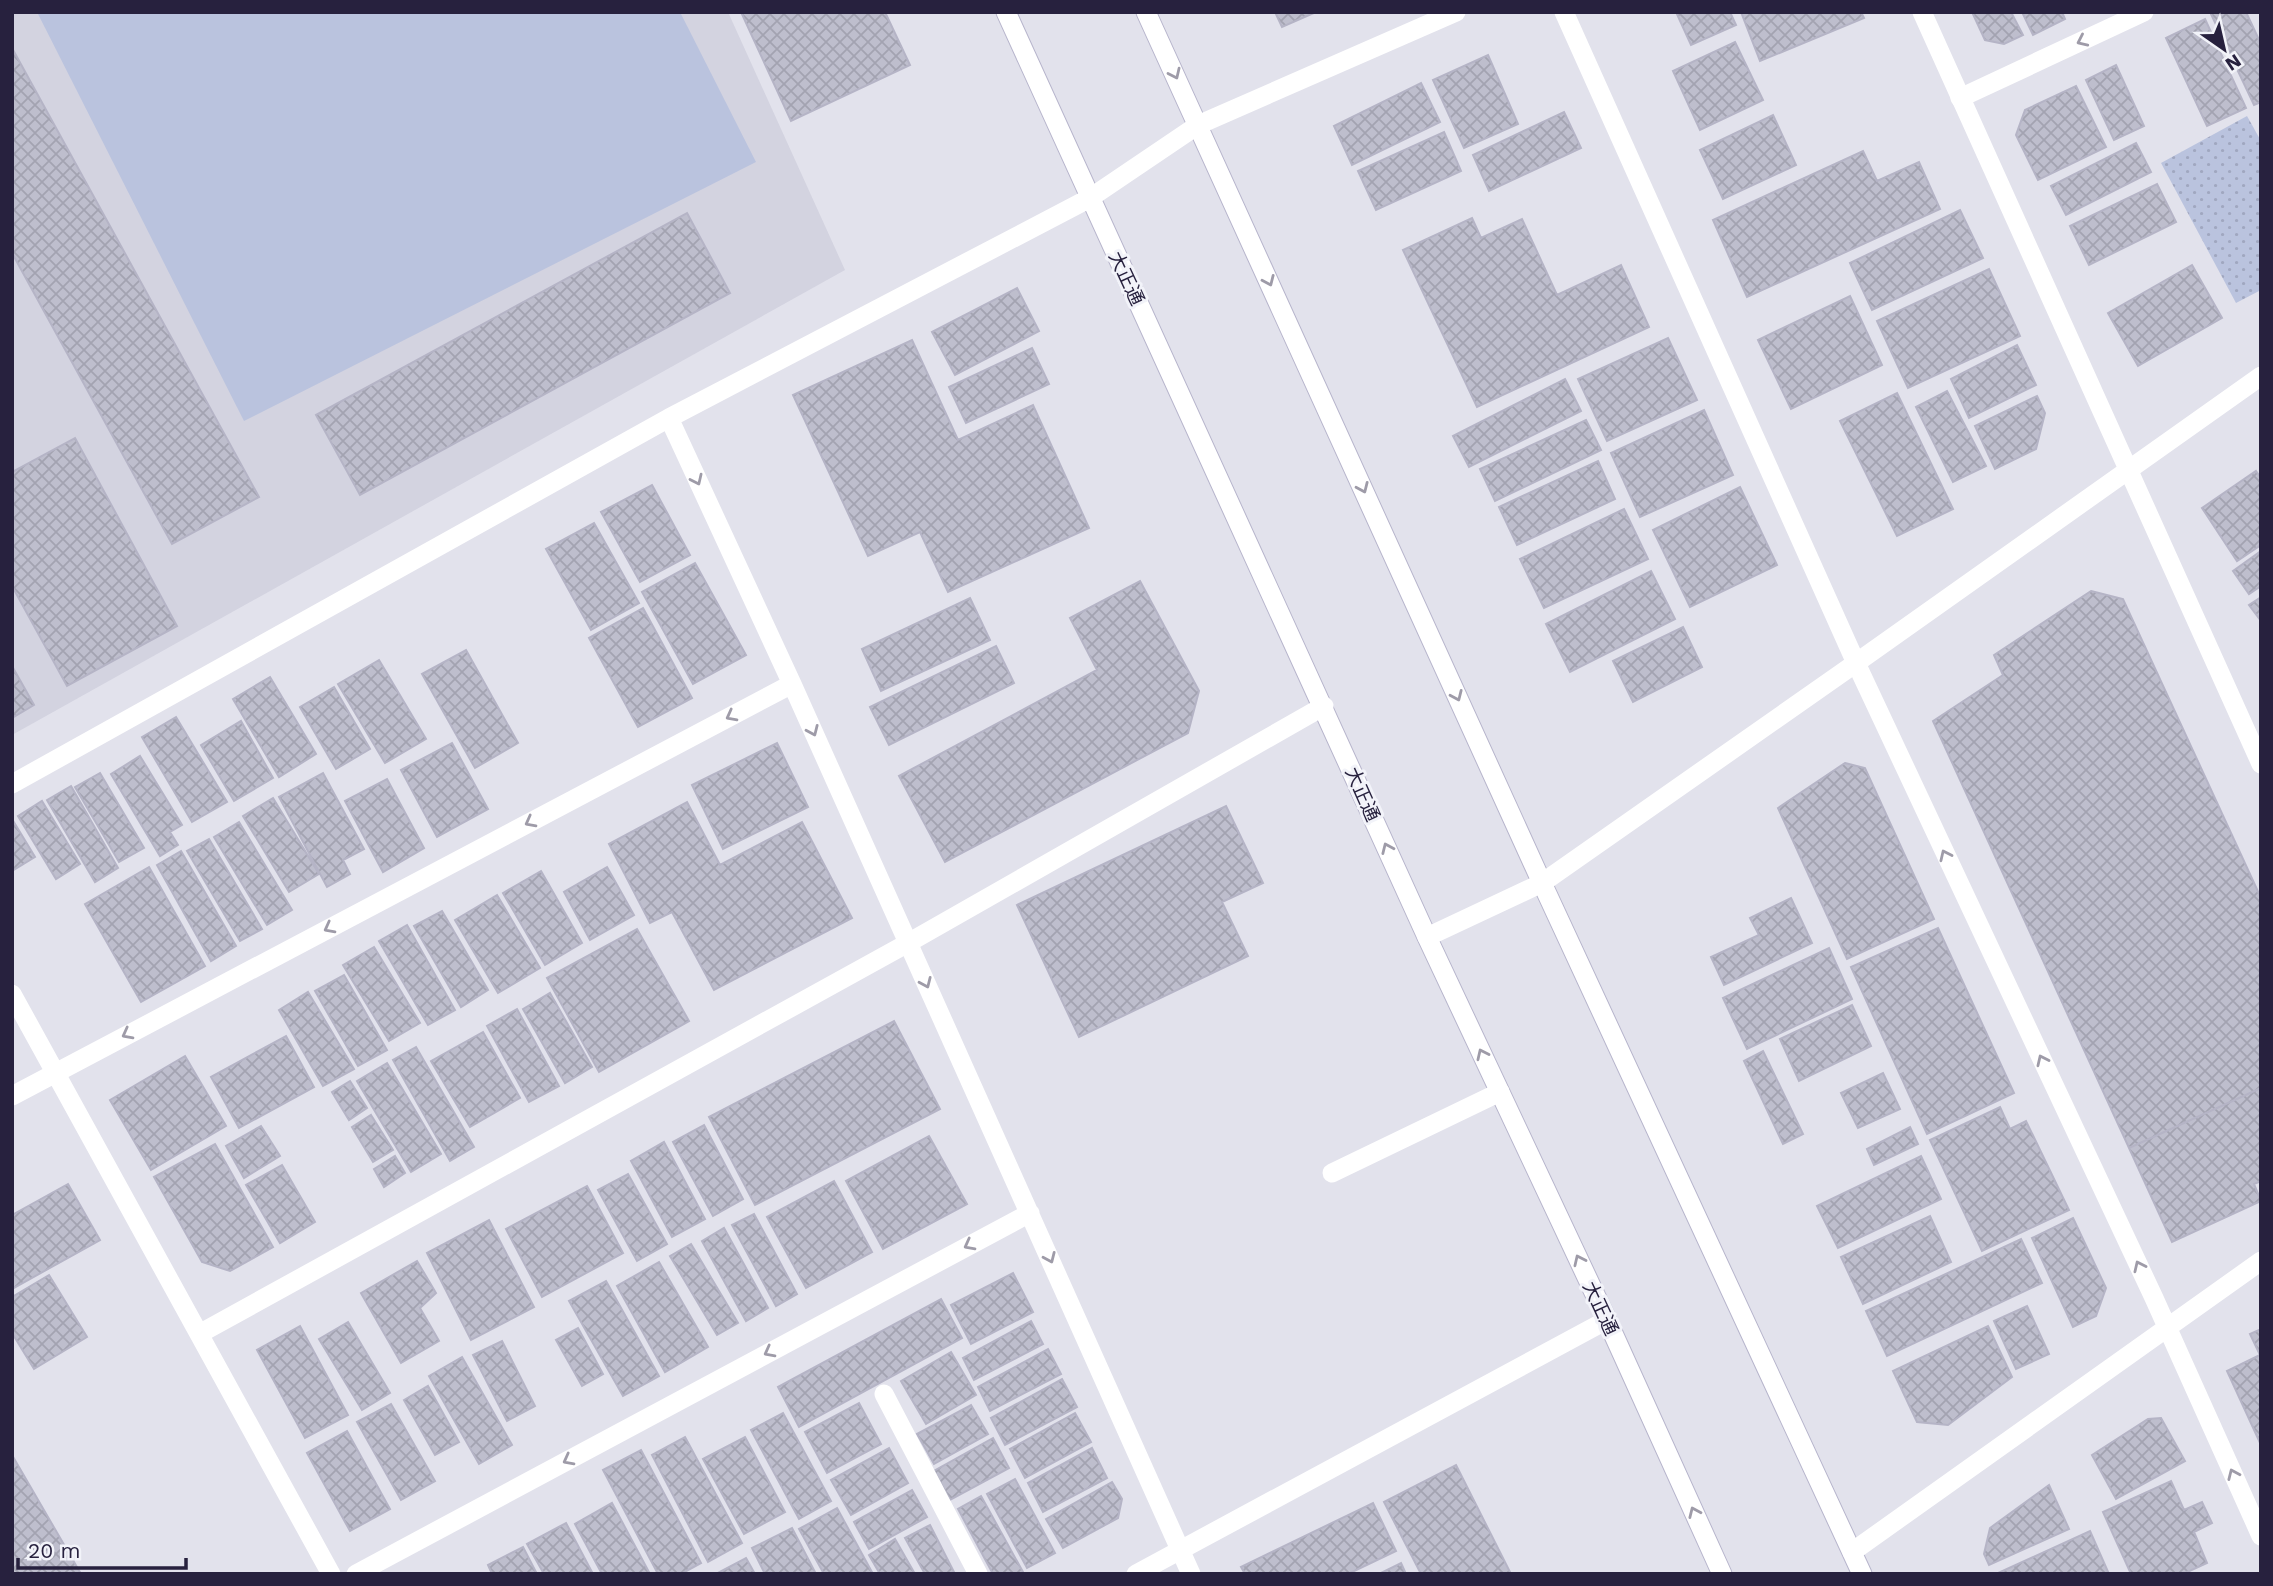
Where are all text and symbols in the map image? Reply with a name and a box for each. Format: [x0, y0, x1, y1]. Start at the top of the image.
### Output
north arrow [2189, 14, 2259, 84]
one-way arrow [2077, 33, 2089, 47]
text: N [2221, 49, 2245, 76]
one-way arrow [1166, 67, 1180, 79]
street label: 大正通 [1104, 248, 1149, 309]
one-way arrow [1261, 274, 1275, 286]
one-way arrow [689, 473, 703, 485]
one-way arrow [1355, 481, 1369, 494]
one-way arrow [1449, 689, 1463, 701]
one-way arrow [726, 708, 738, 721]
one-way arrow [805, 724, 819, 736]
street label: 大正通 [1340, 763, 1385, 825]
one-way arrow [525, 814, 537, 827]
one-way arrow [1381, 843, 1395, 855]
one-way arrow [1940, 850, 1954, 862]
one-way arrow [324, 920, 336, 934]
one-way arrow [918, 976, 932, 988]
one-way arrow [122, 1026, 135, 1040]
one-way arrow [1476, 1049, 1490, 1061]
one-way arrow [2036, 1055, 2050, 1068]
one-way arrow [964, 1237, 977, 1250]
one-way arrow [1042, 1251, 1056, 1263]
one-way arrow [1573, 1255, 1587, 1267]
one-way arrow [2133, 1261, 2147, 1273]
street label: 大正通 [1578, 1278, 1623, 1339]
one-way arrow [764, 1344, 776, 1358]
one-way arrow [563, 1452, 576, 1465]
one-way arrow [2227, 1468, 2241, 1481]
one-way arrow [1688, 1506, 1702, 1519]
scale bar [18, 1526, 186, 1570]
text: 20 m [28, 1538, 80, 1563]

